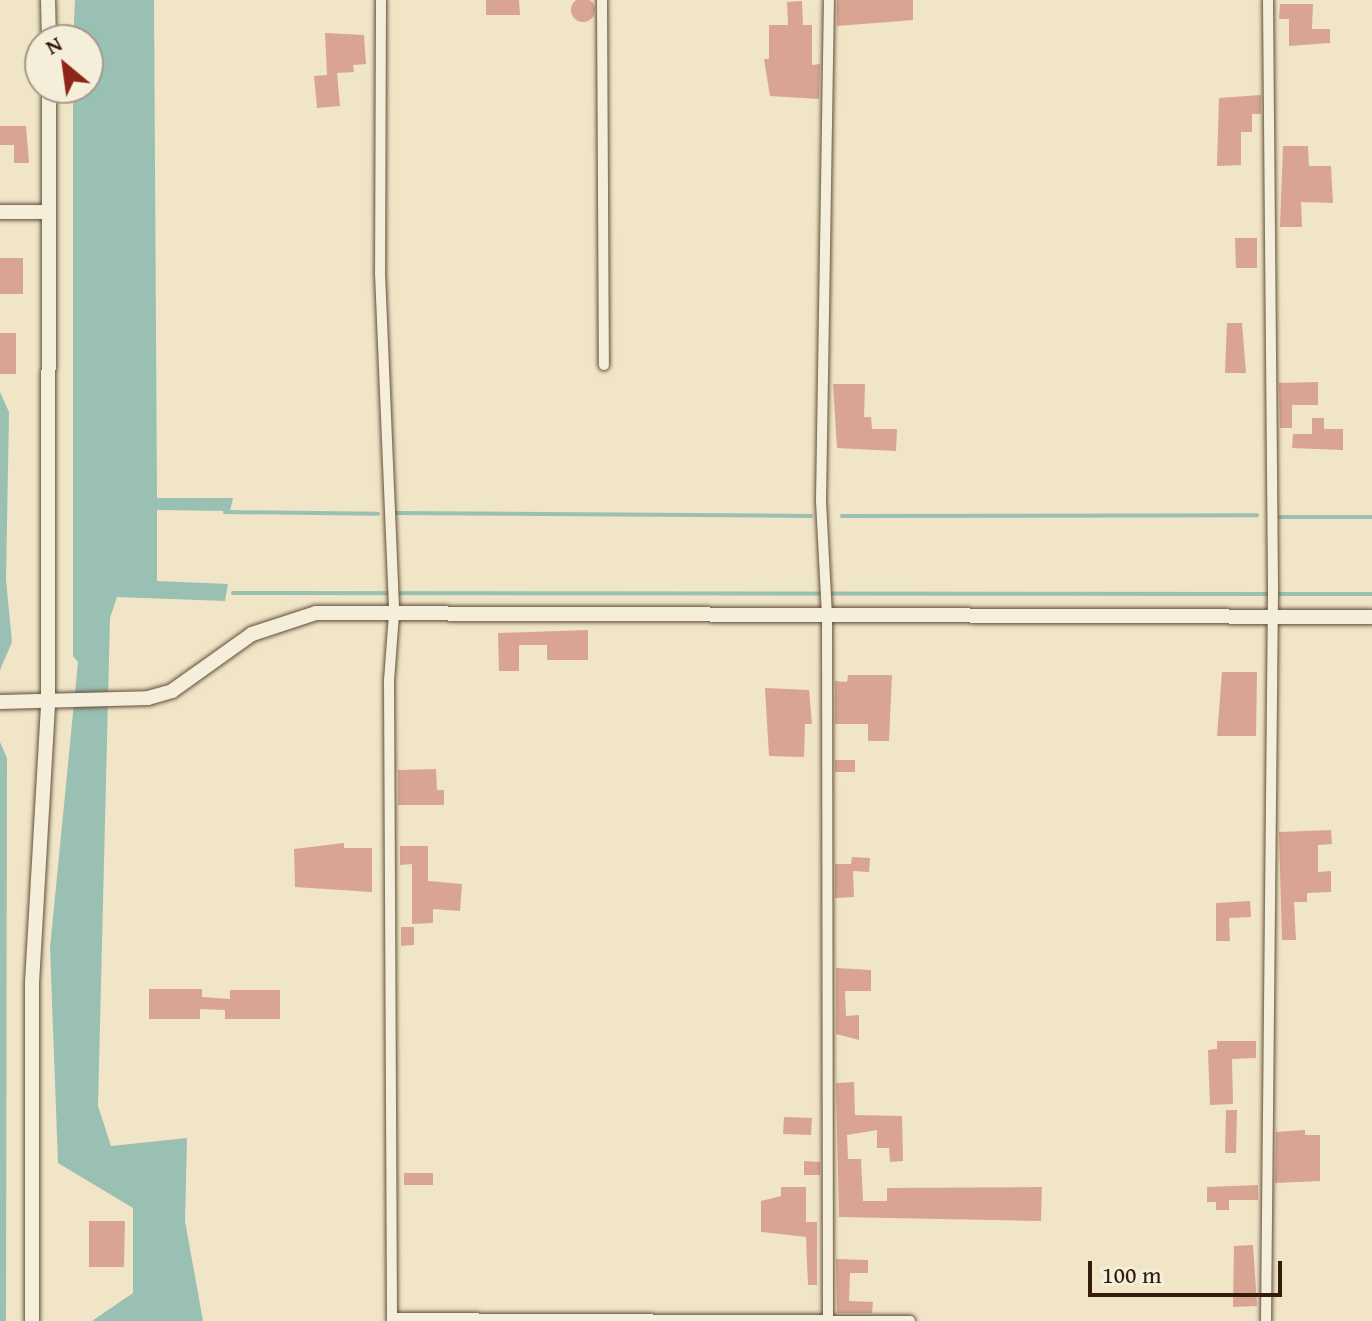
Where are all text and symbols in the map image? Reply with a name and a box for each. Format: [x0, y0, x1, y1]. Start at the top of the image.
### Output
north arrow [24, 24, 104, 104]
text: N [39, 27, 68, 62]
scale bar [1092, 1245, 1286, 1295]
text: 100 m [1102, 1257, 1162, 1292]

